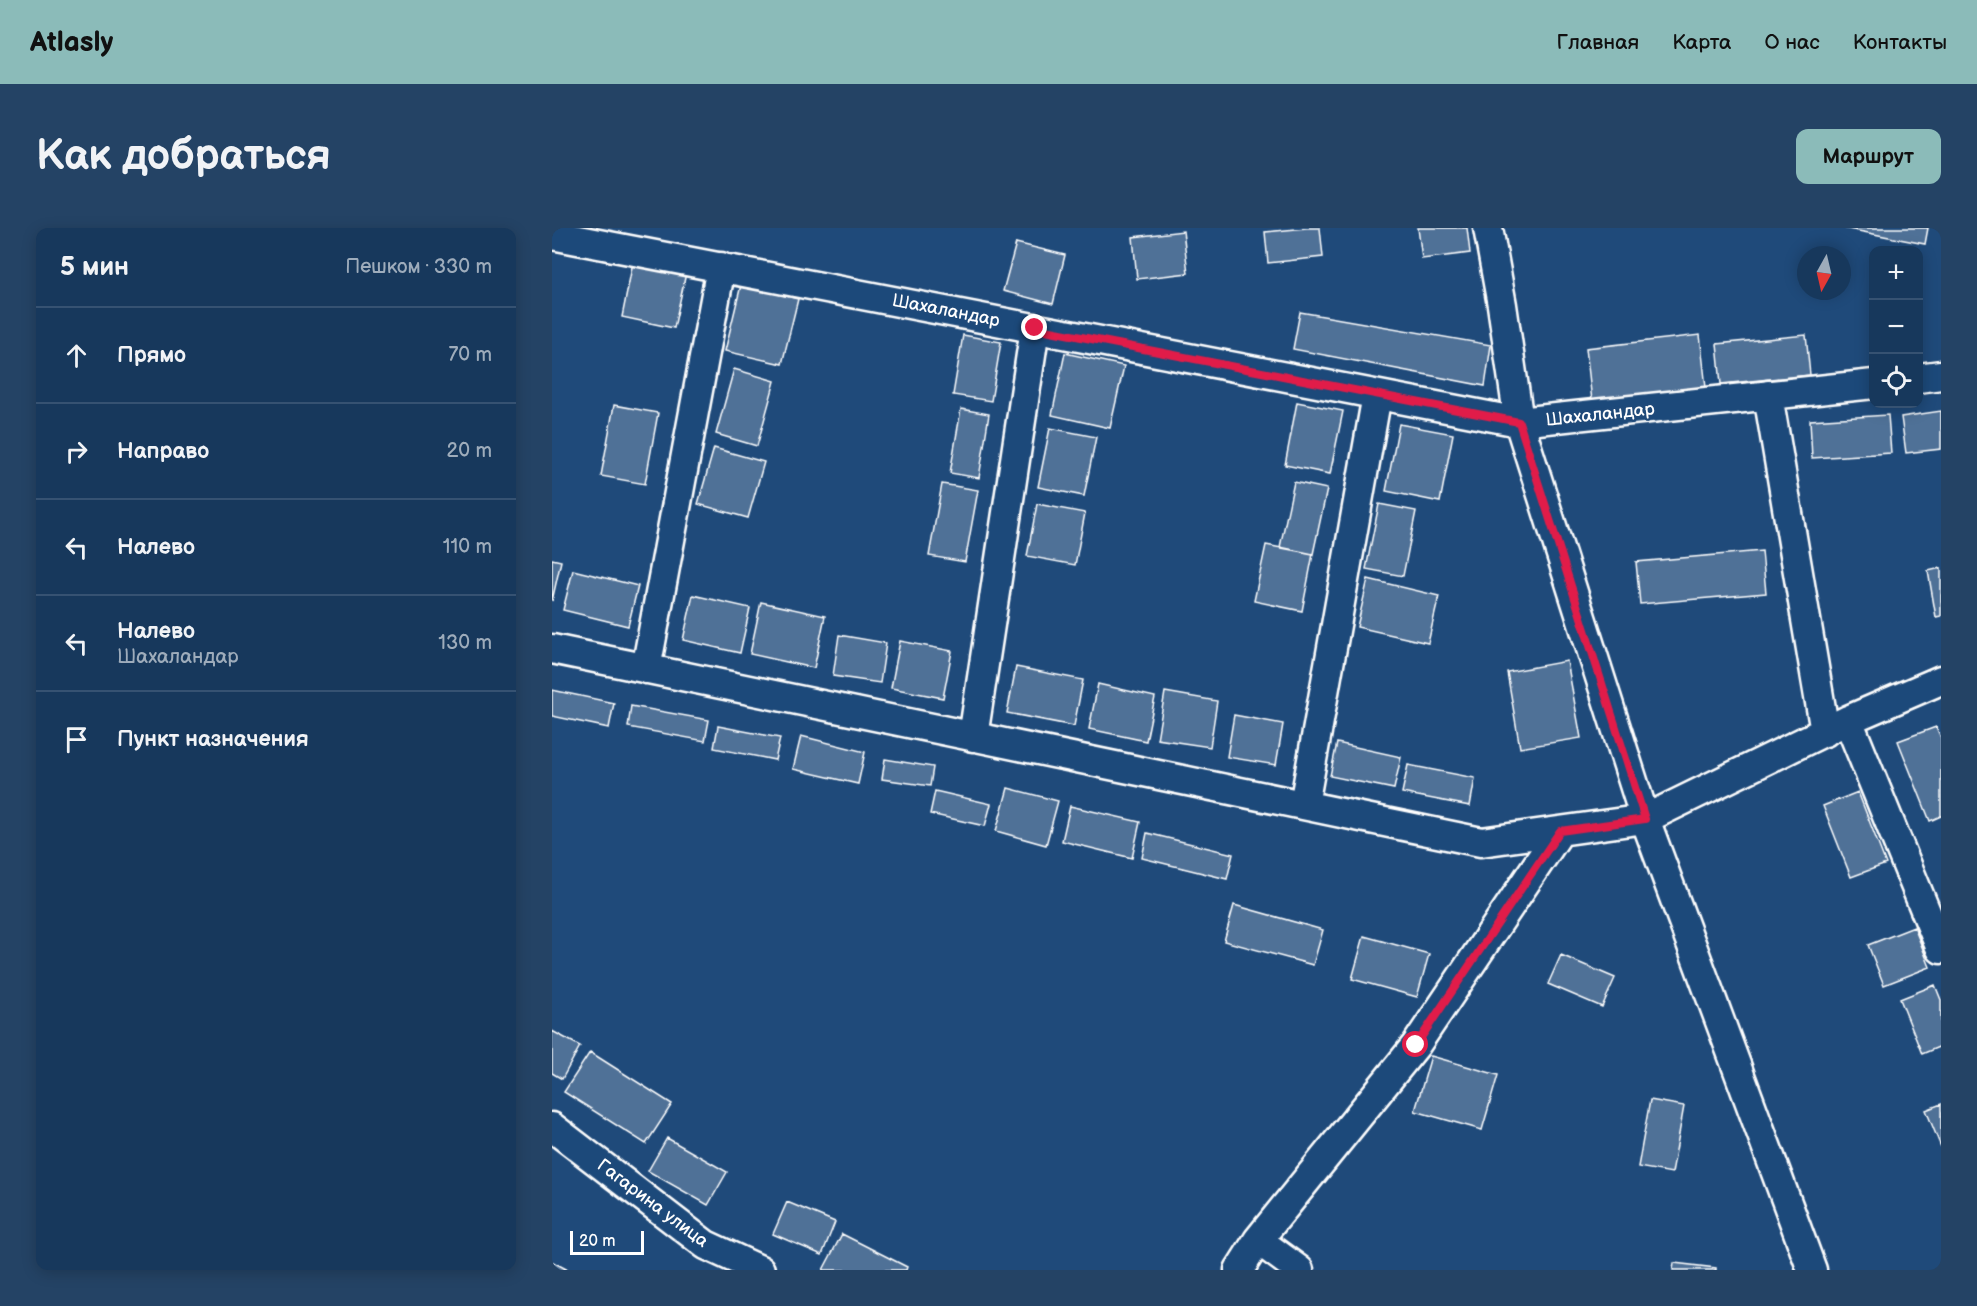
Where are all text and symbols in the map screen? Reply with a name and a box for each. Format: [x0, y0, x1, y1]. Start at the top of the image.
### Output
text: Atlasly [30, 26, 113, 59]
text: Главная [1556, 30, 1639, 55]
text: Карта [1672, 30, 1731, 55]
text: О нас [1764, 30, 1820, 55]
text: Контакты [1853, 30, 1947, 55]
button: Маршрут [1796, 129, 1941, 184]
text: Как добраться [36, 131, 331, 182]
north arrow [1797, 246, 1851, 300]
map controls [1869, 246, 1923, 408]
button: + [1869, 246, 1923, 300]
text: 5 мин [60, 252, 129, 283]
text: Пешком · 330 m [345, 255, 492, 279]
street label: Шахаландар [890, 290, 1002, 331]
button: − [1869, 300, 1923, 354]
route end [1021, 314, 1047, 340]
icon: ahead [60, 339, 93, 372]
text: Прямо [117, 342, 186, 369]
text: 70 m [448, 343, 492, 367]
button: locate [1869, 354, 1923, 408]
street label: Шахаландар [1545, 398, 1656, 431]
icon: right [60, 435, 93, 468]
text: Направо [117, 438, 209, 465]
text: 20 m [447, 439, 492, 463]
icon: left [60, 531, 93, 564]
text: Налево [117, 534, 195, 561]
text: 110 m [443, 535, 492, 559]
text: Налево [117, 618, 195, 645]
icon: left [60, 627, 93, 660]
text: 130 m [438, 631, 492, 655]
text: Шахаландар [117, 645, 239, 669]
icon: arrive [60, 723, 93, 756]
text: Пункт назначения [117, 726, 309, 753]
route start [1402, 1031, 1428, 1057]
street label: Гагарина улица [593, 1155, 713, 1252]
scale bar [570, 1228, 644, 1256]
text: 20 m [579, 1232, 615, 1251]

